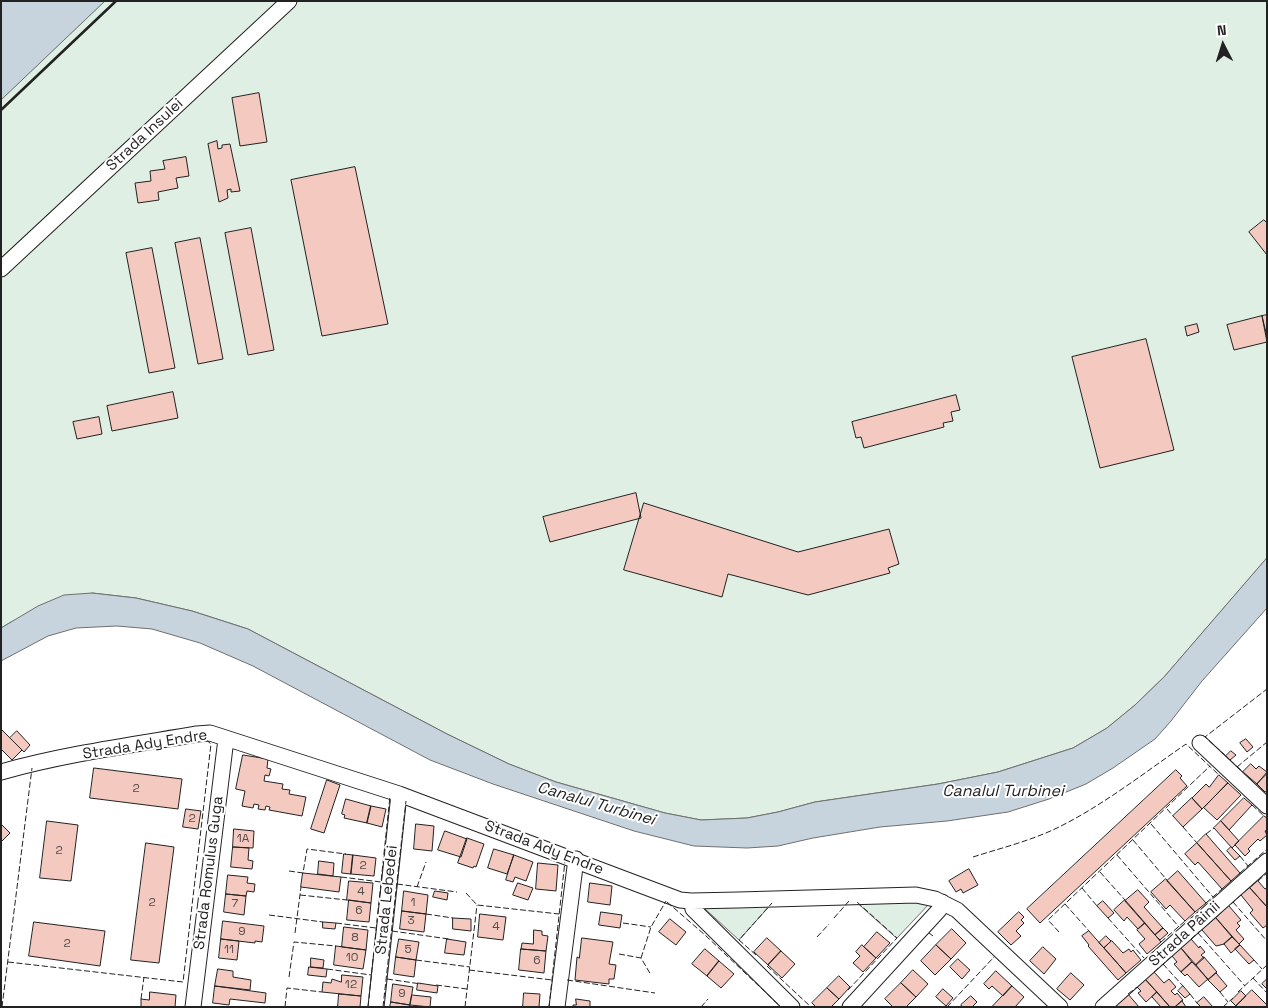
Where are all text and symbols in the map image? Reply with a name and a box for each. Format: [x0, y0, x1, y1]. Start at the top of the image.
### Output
north arrow [1198, 20, 1248, 70]
text: N [1216, 21, 1227, 39]
street label: Strada Insulei [103, 95, 187, 175]
street label: Strada Ady Endre [81, 726, 209, 764]
water label: Canalul Turbinei [535, 778, 657, 830]
house number: 2 [132, 782, 140, 796]
water label: Canalul Turbinei [942, 782, 1064, 802]
street label: Strada Romulus Guga [191, 795, 227, 951]
house number: 2 [188, 812, 196, 826]
street label: Strada Ady Endre [482, 817, 606, 879]
house number: 1A [237, 832, 249, 846]
house number: 2 [55, 844, 63, 858]
street label: Strada Lebedei [372, 844, 402, 956]
house number: 2 [359, 859, 367, 873]
house number: 4 [357, 885, 365, 899]
house number: 2 [148, 896, 156, 910]
house number: 1 [410, 896, 416, 910]
house number: 7 [232, 897, 238, 911]
street label: Strada Pâinii [1146, 897, 1224, 971]
house number: 6 [355, 904, 363, 918]
house number: 3 [407, 914, 415, 928]
house number: 4 [492, 920, 500, 934]
house number: 9 [238, 925, 246, 939]
house number: 8 [351, 931, 359, 945]
house number: 2 [63, 937, 71, 951]
house number: 11 [224, 943, 234, 957]
house number: 5 [404, 943, 412, 957]
house number: 10 [346, 951, 358, 965]
house number: 6 [533, 954, 541, 968]
house number: 12 [345, 978, 357, 992]
house number: 9 [398, 987, 406, 1001]

